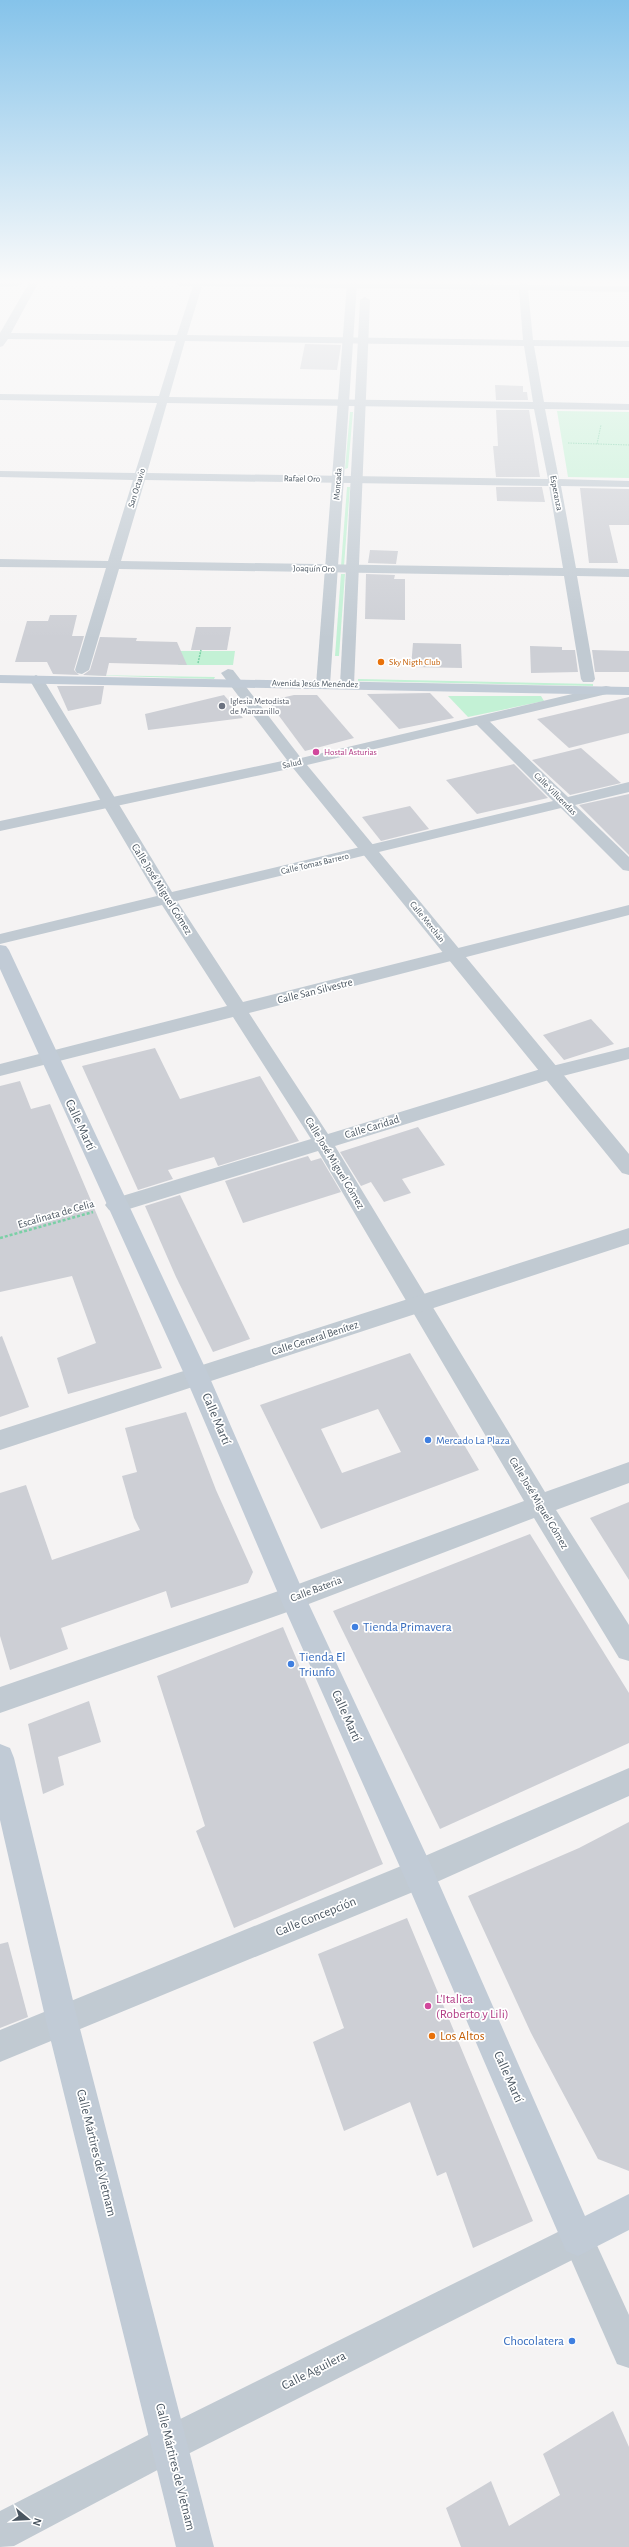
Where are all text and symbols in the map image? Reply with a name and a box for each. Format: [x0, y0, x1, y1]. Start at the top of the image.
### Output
street label: San Octavio [127, 467, 147, 509]
street label: Moncada [332, 468, 344, 500]
street label: Rafael Oro [284, 474, 321, 484]
street label: Esperanza [548, 475, 564, 511]
street label: Joaquín Oro [293, 564, 336, 574]
marker: Sky Nigth Club [376, 657, 386, 667]
place label: Sky Nigth Club [389, 658, 441, 667]
street label: Avenida Jesús Menéndez [272, 679, 359, 689]
place label: Iglesia Metodista de Manzanillo [230, 697, 290, 716]
marker: Iglesia Metodista de Manzanillo [217, 701, 227, 711]
marker: Hostal Asturias [311, 747, 321, 757]
place label: Hostal Asturias [324, 748, 377, 757]
street label: Salud [281, 757, 303, 770]
street label: Calle Villuendas [532, 771, 578, 817]
street label: Calle José Miguel Gómez [130, 842, 195, 937]
street label: Calle Tomas Barrero [280, 852, 350, 876]
street label: Calle Merchán [408, 900, 446, 944]
street label: Calle San Silvestre [276, 976, 354, 1006]
street label: Calle Martí [63, 1097, 98, 1153]
street label: Calle Caridad [343, 1113, 401, 1141]
street label: Calle José Miguel Gómez [303, 1115, 367, 1211]
street label: Escalinata de Celia [17, 1198, 95, 1230]
street label: Calle General Benítez [270, 1319, 360, 1357]
street label: Calle Martí [199, 1391, 233, 1448]
marker: Mercado La Plaza [423, 1435, 433, 1445]
place label: Mercado La Plaza [436, 1435, 510, 1446]
street label: Calle José Miguel Gómez [507, 1455, 571, 1551]
street label: Calle Bateria [289, 1574, 343, 1604]
place label: Tienda Primavera [363, 1621, 452, 1634]
marker: Tienda Primavera [350, 1622, 360, 1632]
place label: Tienda El Triunfo [299, 1651, 346, 1679]
marker: Tienda El Triunfo [286, 1659, 296, 1669]
street label: Calle Martí [329, 1688, 363, 1744]
street label: Calle Concepción [274, 1895, 358, 1939]
place label: L'Italica (Roberto y Lili) [436, 1993, 509, 2021]
marker: L'Italica (Roberto y Lili) [423, 2001, 433, 2011]
place label: Los Altos [440, 2030, 485, 2043]
marker: Los Altos [427, 2031, 437, 2041]
street label: Calle Martí [491, 2049, 525, 2105]
street label: Calle Mártires de Vietnam [74, 2088, 118, 2218]
place label: Chocolatera [503, 2335, 564, 2348]
marker: Chocolatera [567, 2336, 577, 2346]
street label: Calle Aguilera [280, 2349, 348, 2393]
street label: Calle Mártires de Vietnam [153, 2402, 197, 2532]
north arrow [8, 2499, 48, 2539]
text: N [31, 2517, 43, 2527]

